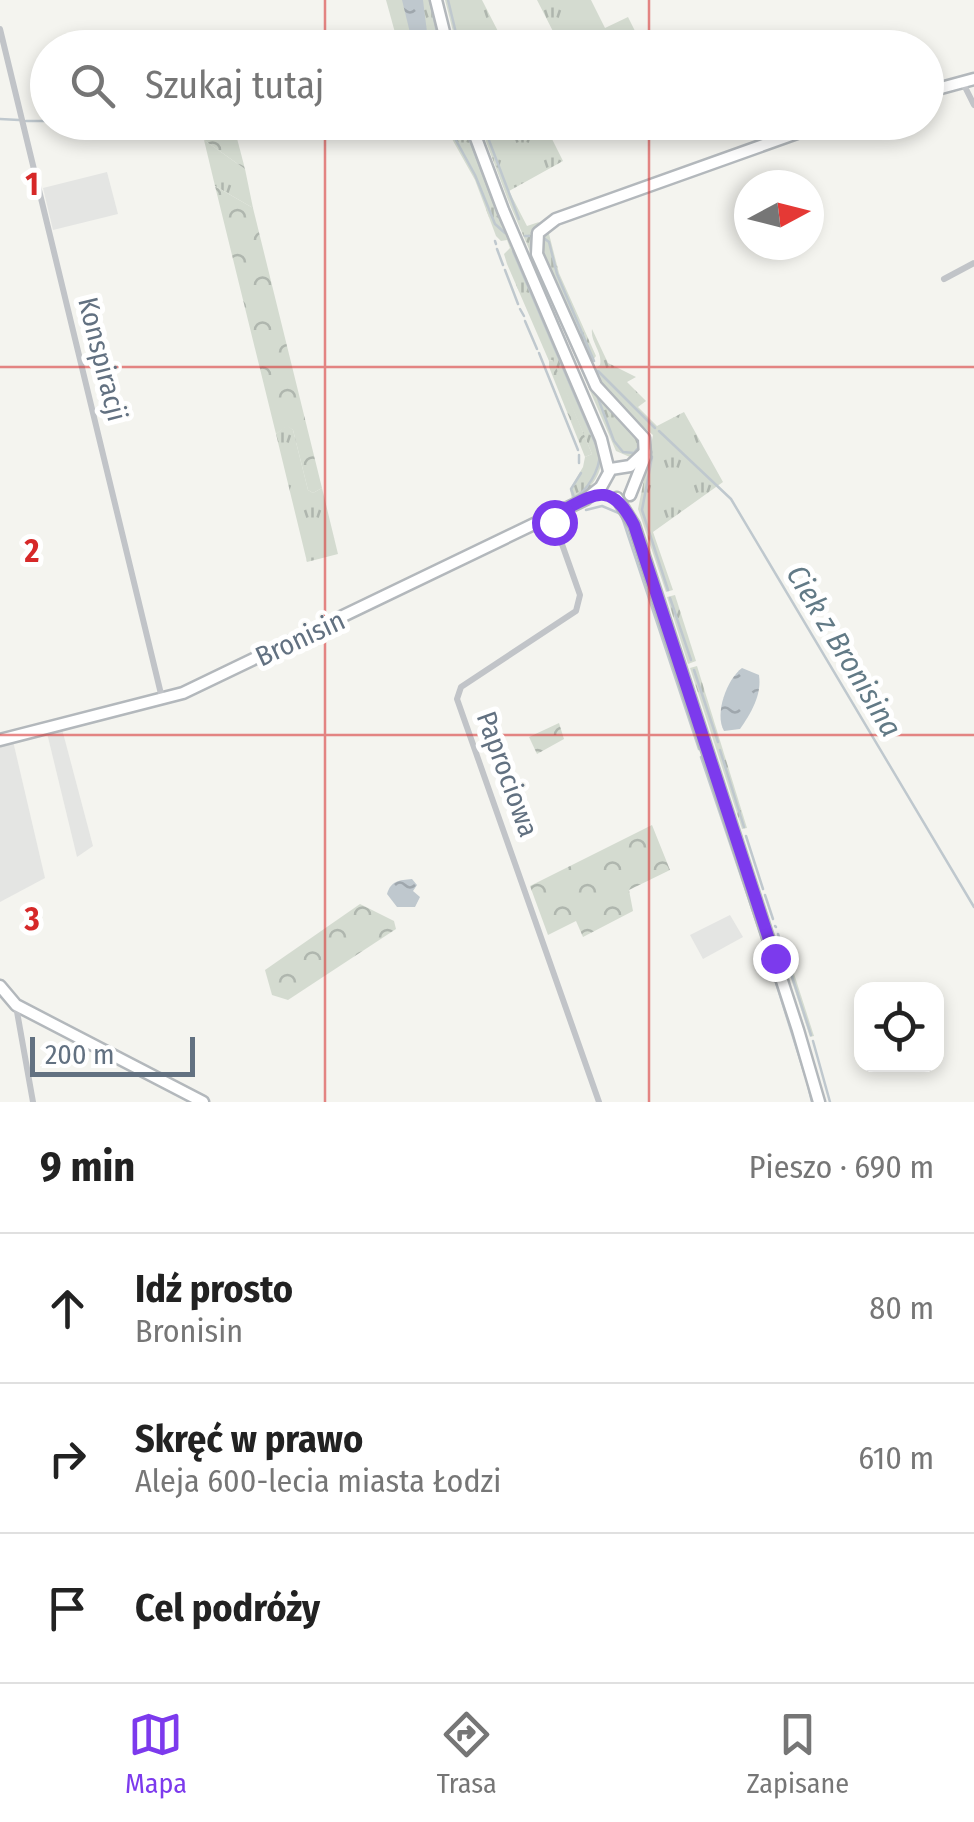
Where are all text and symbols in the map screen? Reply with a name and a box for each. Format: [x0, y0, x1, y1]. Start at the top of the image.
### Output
search box [30, 30, 944, 140]
icon: search [65, 58, 120, 113]
text: Szukaj tutaj [145, 62, 324, 108]
text: 1 [25, 165, 39, 203]
north arrow [734, 170, 824, 260]
street label: Konspiracji [71, 294, 134, 425]
route start [532, 500, 578, 546]
text: 2 [24, 532, 40, 570]
water label: Ciek z Bronisina [779, 559, 909, 743]
street label: Bronisin [250, 604, 350, 673]
street label: Paprociowa [470, 707, 545, 841]
text: 3 [23, 900, 40, 938]
route end [753, 936, 799, 982]
map controls [854, 982, 944, 1072]
button: locate [854, 982, 944, 1072]
scale bar [30, 1032, 195, 1076]
text: 200 m [45, 1038, 115, 1071]
text: 9 min [40, 1142, 135, 1192]
text: Pieszo · 690 m [749, 1148, 934, 1186]
text: Idź prosto [135, 1266, 293, 1312]
icon: ahead [40, 1281, 95, 1336]
text: 80 m [869, 1289, 934, 1327]
text: Bronisin [135, 1312, 243, 1350]
text: Skręć w prawo [135, 1416, 363, 1462]
icon: right [40, 1431, 95, 1486]
text: 610 m [858, 1439, 934, 1477]
text: Aleja 600-lecia miasta Łodzi [135, 1462, 501, 1500]
icon: arrive [40, 1581, 95, 1636]
text: Cel podróży [135, 1585, 320, 1631]
tab: Mapa [125, 1707, 187, 1800]
tab: Trasa [437, 1707, 497, 1800]
tab: Zapisane [747, 1707, 849, 1800]

